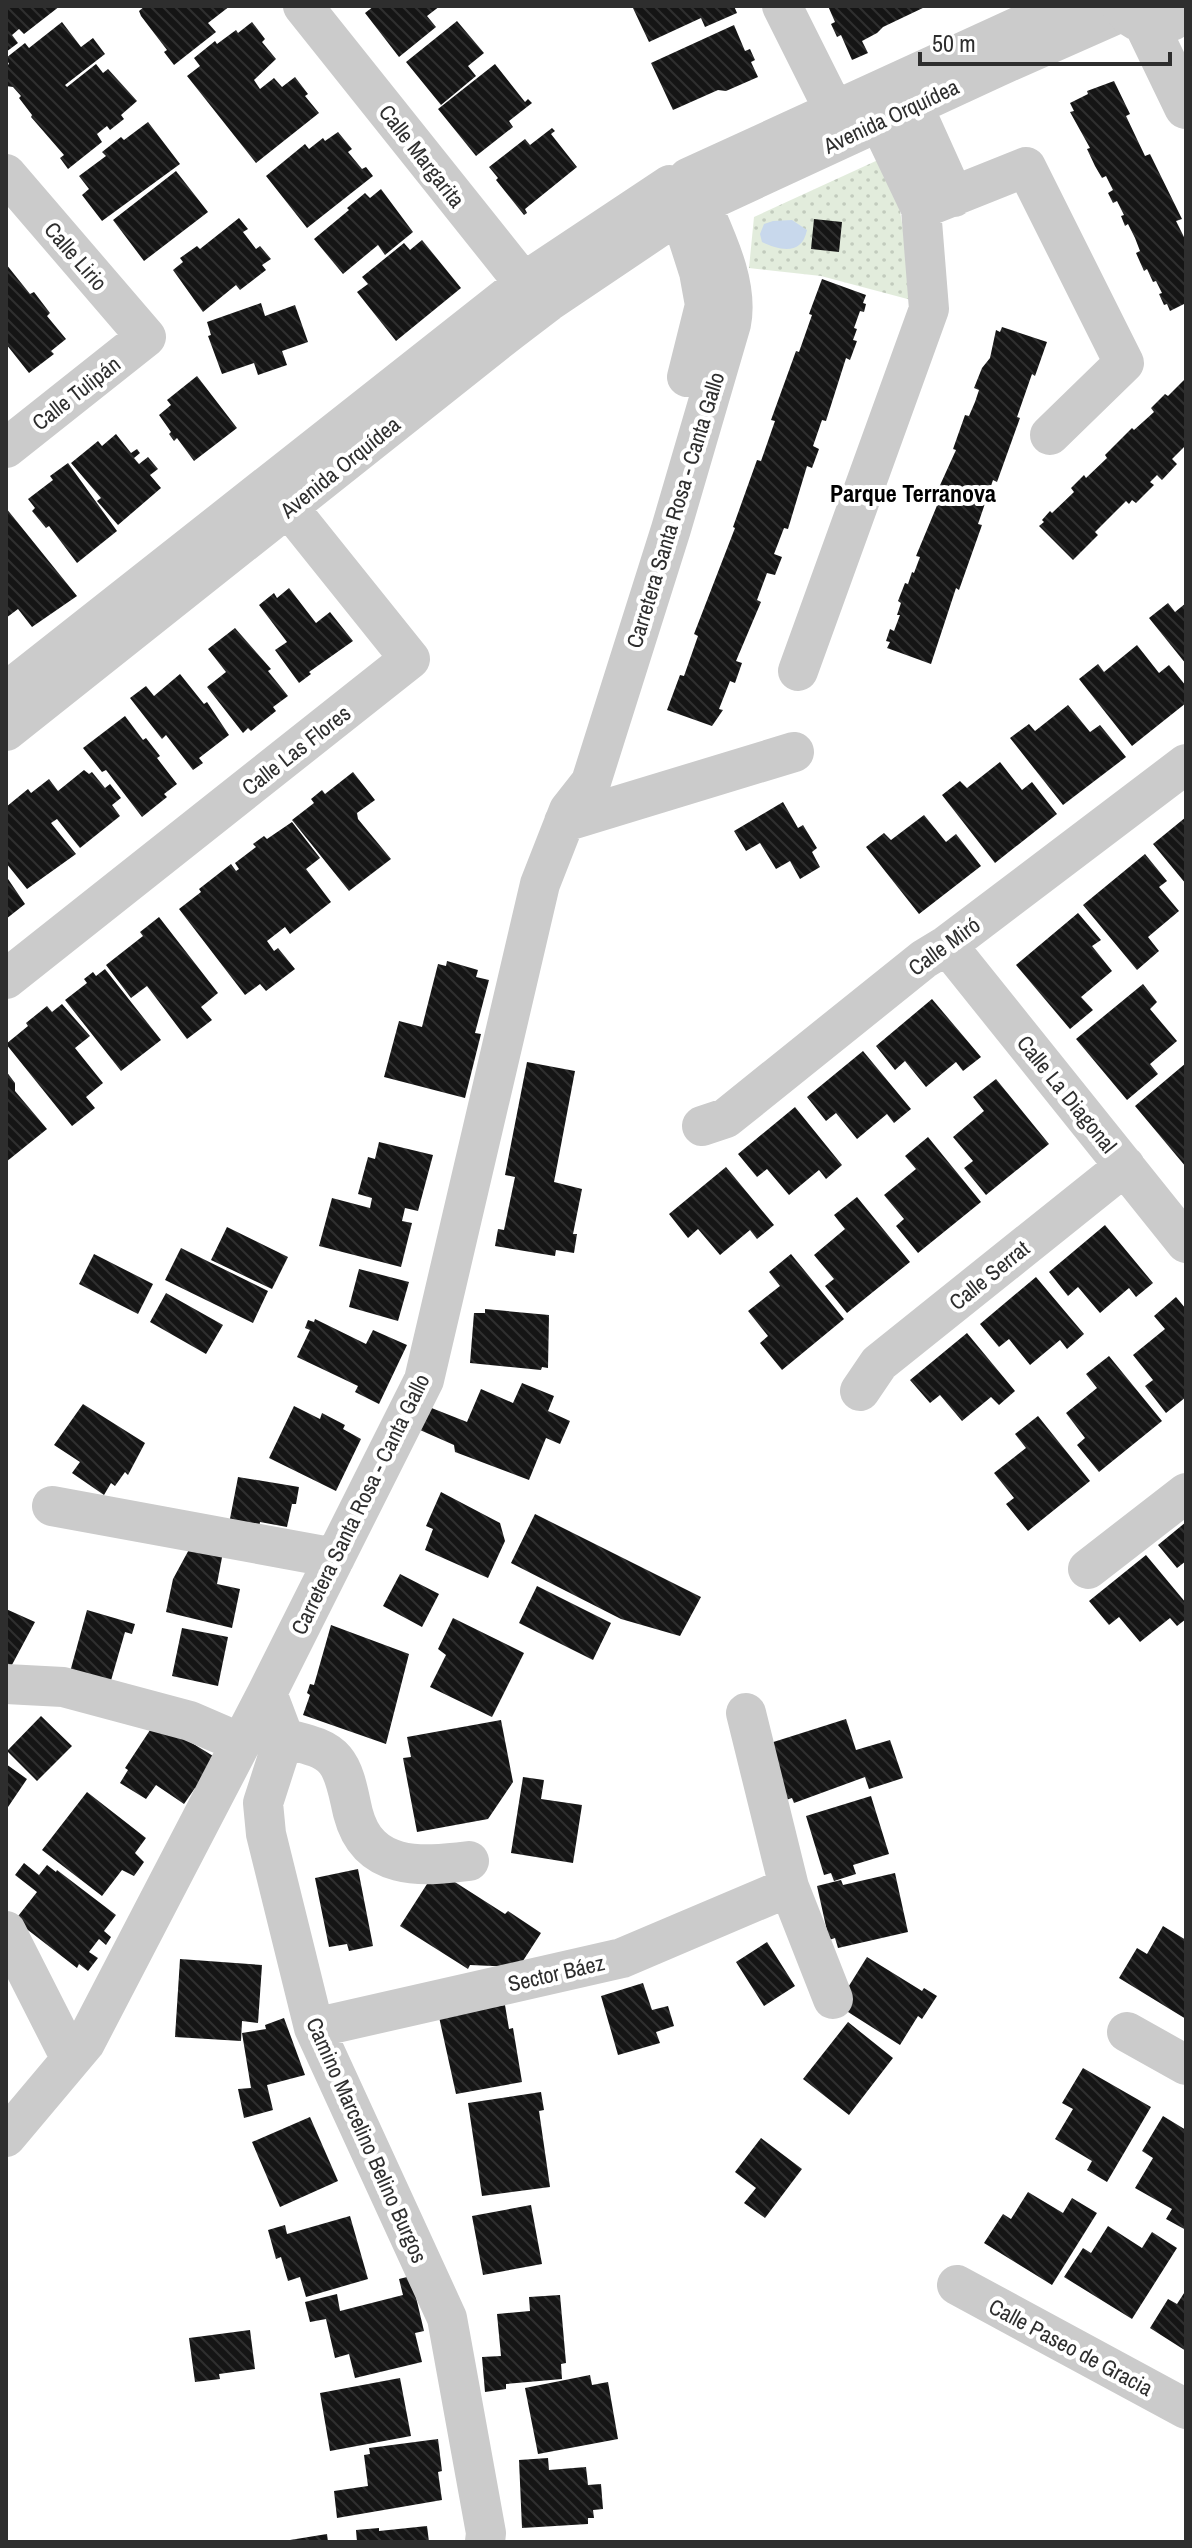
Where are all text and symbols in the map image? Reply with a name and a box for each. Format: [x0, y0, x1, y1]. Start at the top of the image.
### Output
scale bar [920, 16, 1170, 66]
text: 50 m [932, 27, 976, 59]
street label: Avenida Orquídea [818, 72, 964, 161]
street label: Calle Margarita [372, 98, 472, 214]
street label: Calle Lirio [38, 215, 114, 297]
street label: Calle Tulipán [26, 349, 126, 437]
street label: Carretera Santa Rosa - Canta Gallo [619, 368, 731, 652]
street label: Avenida Orquídea [273, 409, 406, 525]
district label: Parque Terranova [830, 477, 996, 509]
street label: Calle Las Flores [235, 698, 357, 802]
street label: Calle Miró [902, 910, 986, 982]
street label: Calle La Diagonal [1010, 1029, 1124, 1159]
street label: Calle Serrat [943, 1233, 1035, 1317]
street label: Carretera Santa Rosa - Canta Gallo [284, 1369, 436, 1639]
street label: Sector Báez [505, 1947, 607, 1999]
street label: Camino Marcelino Belino Burgos [299, 2013, 435, 2267]
street label: Calle Paseo de Gracia [984, 2291, 1158, 2403]

